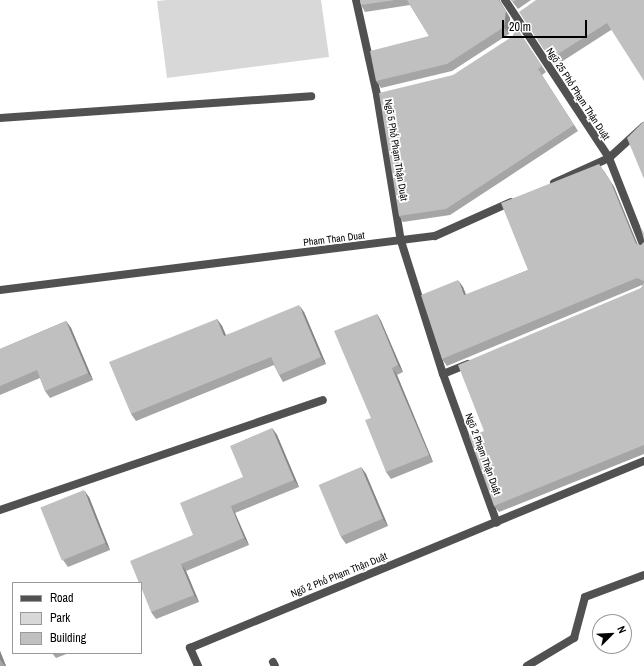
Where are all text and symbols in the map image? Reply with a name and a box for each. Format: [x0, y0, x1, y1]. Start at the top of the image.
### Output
scale bar [504, 12, 589, 38]
text: 20 m [509, 19, 531, 35]
street label: Ngõ 25 Phố Phạm Thận Duật [544, 46, 612, 142]
street label: Ngõ 5 Phố Phạm Thận Duật [382, 98, 410, 202]
street label: Pham Than Duat [303, 229, 365, 249]
street label: Ngõ 2 Phạm Thận Duật [463, 411, 503, 497]
street label: Ngõ 2 Phố Phạm Thận Duật [289, 550, 389, 600]
legend [12, 582, 142, 654]
text: Road [50, 590, 74, 606]
text: Park [50, 610, 70, 626]
north arrow [592, 614, 632, 654]
text: N [614, 624, 630, 635]
text: Building [50, 630, 86, 646]

